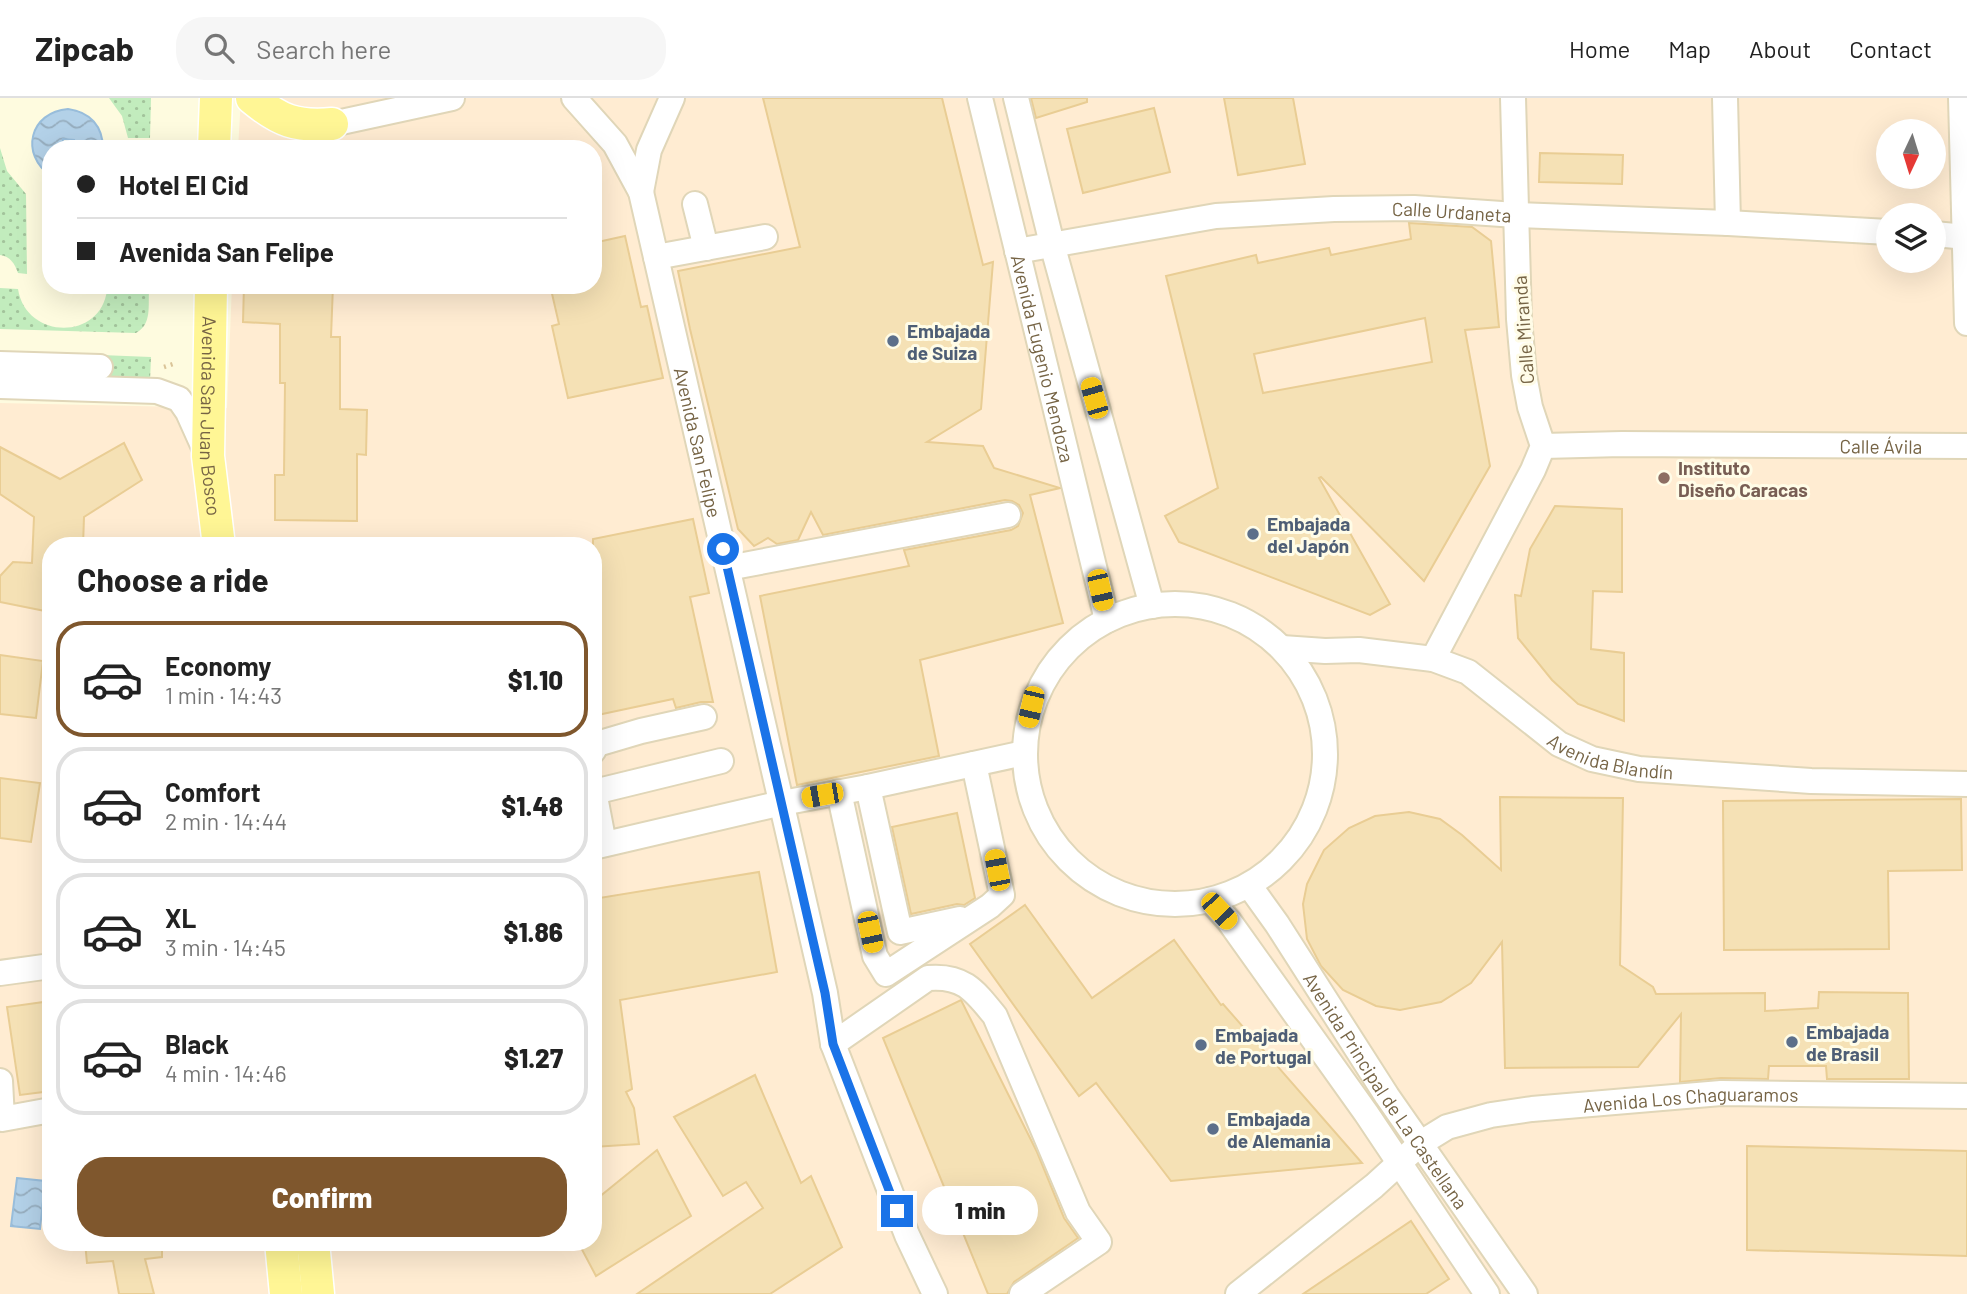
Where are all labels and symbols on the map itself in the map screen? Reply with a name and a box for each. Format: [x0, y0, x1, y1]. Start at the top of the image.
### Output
north arrow [1876, 119, 1946, 189]
street label: Calle Urdaneta [1392, 196, 1512, 226]
street label: Avenida Eugenio Mendoza [1007, 252, 1080, 465]
street label: Calle Miranda [1508, 275, 1538, 385]
street label: Avenida San Juan Bosco [196, 316, 227, 517]
place label: Embajada de Suiza [907, 319, 990, 364]
marker: Embajada de Suiza [885, 333, 901, 349]
street label: Avenida San Felipe [670, 365, 727, 520]
car [1079, 375, 1110, 421]
street label: Calle Ávila [1839, 434, 1922, 457]
place label: Instituto Diseño Caracas [1678, 456, 1808, 501]
marker: Instituto Diseño Caracas [1656, 470, 1672, 486]
place label: Embajada del Japón [1267, 512, 1350, 557]
marker: Embajada del Japón [1245, 526, 1261, 542]
route start [707, 533, 739, 565]
car [1086, 567, 1115, 613]
car [1017, 684, 1046, 730]
street label: Avenida Blandín [1543, 728, 1674, 783]
car [800, 781, 845, 809]
car [983, 847, 1012, 893]
car [1197, 888, 1242, 934]
car [856, 909, 885, 955]
street label: Avenida Principal de La Castellana [1299, 968, 1473, 1213]
place label: Embajada de Brasil [1806, 1020, 1889, 1065]
place label: Embajada de Portugal [1215, 1023, 1312, 1068]
marker: Embajada de Brasil [1784, 1034, 1800, 1050]
marker: Embajada de Portugal [1193, 1037, 1209, 1053]
street label: Avenida Los Chaguaramos [1582, 1081, 1799, 1116]
place label: Embajada de Alemania [1227, 1107, 1331, 1152]
marker: Embajada de Alemania [1205, 1121, 1221, 1137]
callout: 1 min [922, 1186, 1037, 1236]
route end [881, 1195, 913, 1227]

